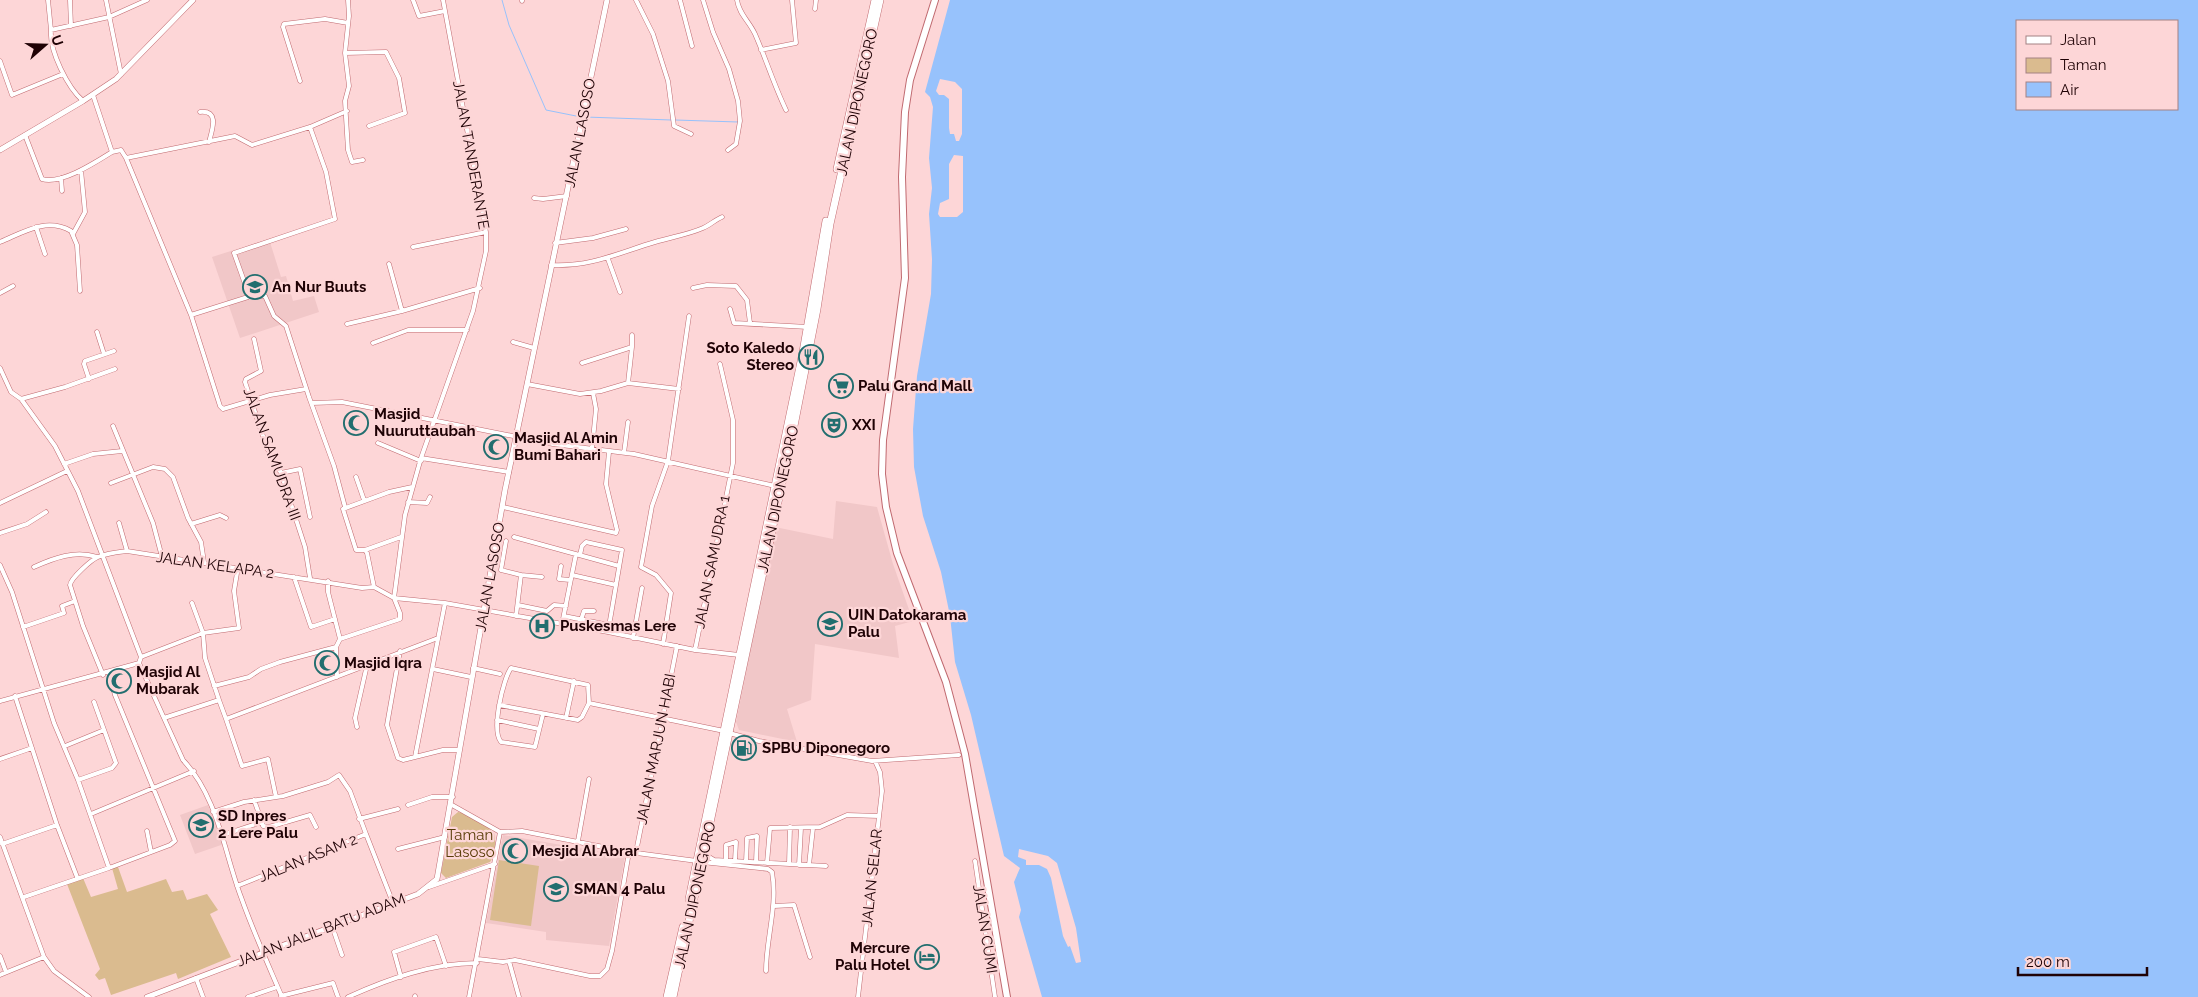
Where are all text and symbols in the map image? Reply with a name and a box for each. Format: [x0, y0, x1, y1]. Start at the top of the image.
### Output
north arrow [20, 20, 70, 70]
legend [2016, 20, 2178, 110]
street label: JALAN DIPONEGORO [833, 27, 881, 177]
text: Jalan [2060, 31, 2096, 49]
text: U [48, 33, 67, 48]
text: Taman [2060, 56, 2106, 74]
street label: JALAN LASOSO [561, 77, 599, 189]
street label: JALAN TANDERANTE [449, 79, 493, 231]
text: Air [2060, 81, 2079, 99]
school or university icon: An Nur Buuts [242, 274, 268, 300]
place label: An Nur Buuts [272, 278, 366, 296]
place label: Soto Kaledo Stereo [706, 339, 794, 374]
restaurant icon: Soto Kaledo Stereo [798, 344, 824, 370]
supermarket icon: Palu Grand Mall [828, 373, 854, 399]
place label: Palu Grand Mall [858, 377, 972, 395]
street label: JALAN SAMUDRA III [240, 385, 304, 523]
place label: Masjid Nuuruttaubah [374, 405, 476, 440]
mosque icon: Masjid Nuuruttaubah [343, 410, 369, 436]
theatre icon: XXI [821, 412, 847, 438]
place label: XXI [851, 416, 876, 434]
street label: JALAN DIPONEGORO [754, 424, 802, 574]
place label: Masjid Al Amin Bumi Bahari [514, 429, 618, 464]
mosque icon: Masjid Al Amin Bumi Bahari [483, 434, 509, 460]
street label: JALAN SAMUDRA 1 [690, 493, 734, 630]
street label: JALAN LASOSO [472, 521, 508, 633]
street label: JALAN KELAPA 2 [155, 548, 275, 582]
place label: UIN Datokarama Palu [848, 606, 967, 641]
school or university icon: UIN Datokarama Palu [817, 611, 843, 637]
hospital icon: Puskesmas Lere [529, 613, 555, 639]
place label: Puskesmas Lere [560, 617, 676, 635]
mosque icon: Masjid Iqra [314, 650, 340, 676]
place label: Masjid Iqra [344, 654, 422, 672]
place label: Masjid Al Mubarak [136, 663, 200, 698]
mosque icon: Masjid Al Mubarak [106, 668, 132, 694]
street label: JALAN MARJUN HABI [633, 672, 679, 826]
fuel station icon: SPBU Diponegoro [731, 735, 757, 761]
place label: SPBU Diponegoro [762, 739, 890, 757]
place label: SD Inpres 2 Lere Palu [218, 807, 298, 842]
school or university icon: SD Inpres 2 Lere Palu [188, 812, 214, 838]
street label: JALAN DIPONEGORO [671, 820, 719, 970]
park label: Taman Lasoso [445, 826, 495, 861]
street label: JALAN SELAR [858, 828, 886, 928]
street label: JALAN ASAM 2 [256, 830, 360, 886]
mosque icon: Mesjid Al Abrar [502, 838, 528, 864]
place label: Mesjid Al Abrar [532, 842, 639, 860]
school or university icon: SMAN 4 Palu [543, 876, 569, 902]
place label: SMAN 4 Palu [574, 880, 665, 898]
street label: JALAN CUMI [969, 883, 1001, 975]
street label: JALAN JALIL BATU ADAM [234, 889, 408, 971]
place label: Mercure Palu Hotel [835, 939, 910, 974]
hotel icon: Mercure Palu Hotel [914, 944, 940, 970]
scale bar [2018, 944, 2147, 976]
text: 200 m [2026, 953, 2070, 971]

